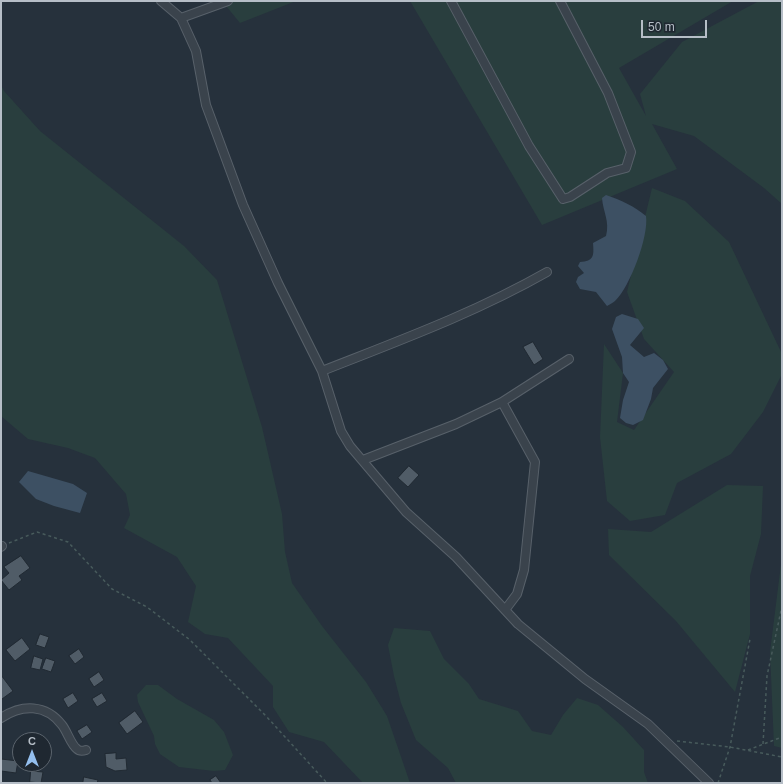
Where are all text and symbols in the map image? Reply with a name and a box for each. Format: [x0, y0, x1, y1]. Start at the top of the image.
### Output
scale bar [643, 12, 709, 38]
text: 50 m [648, 20, 675, 34]
north arrow [12, 732, 52, 772]
text: С [28, 735, 36, 747]

